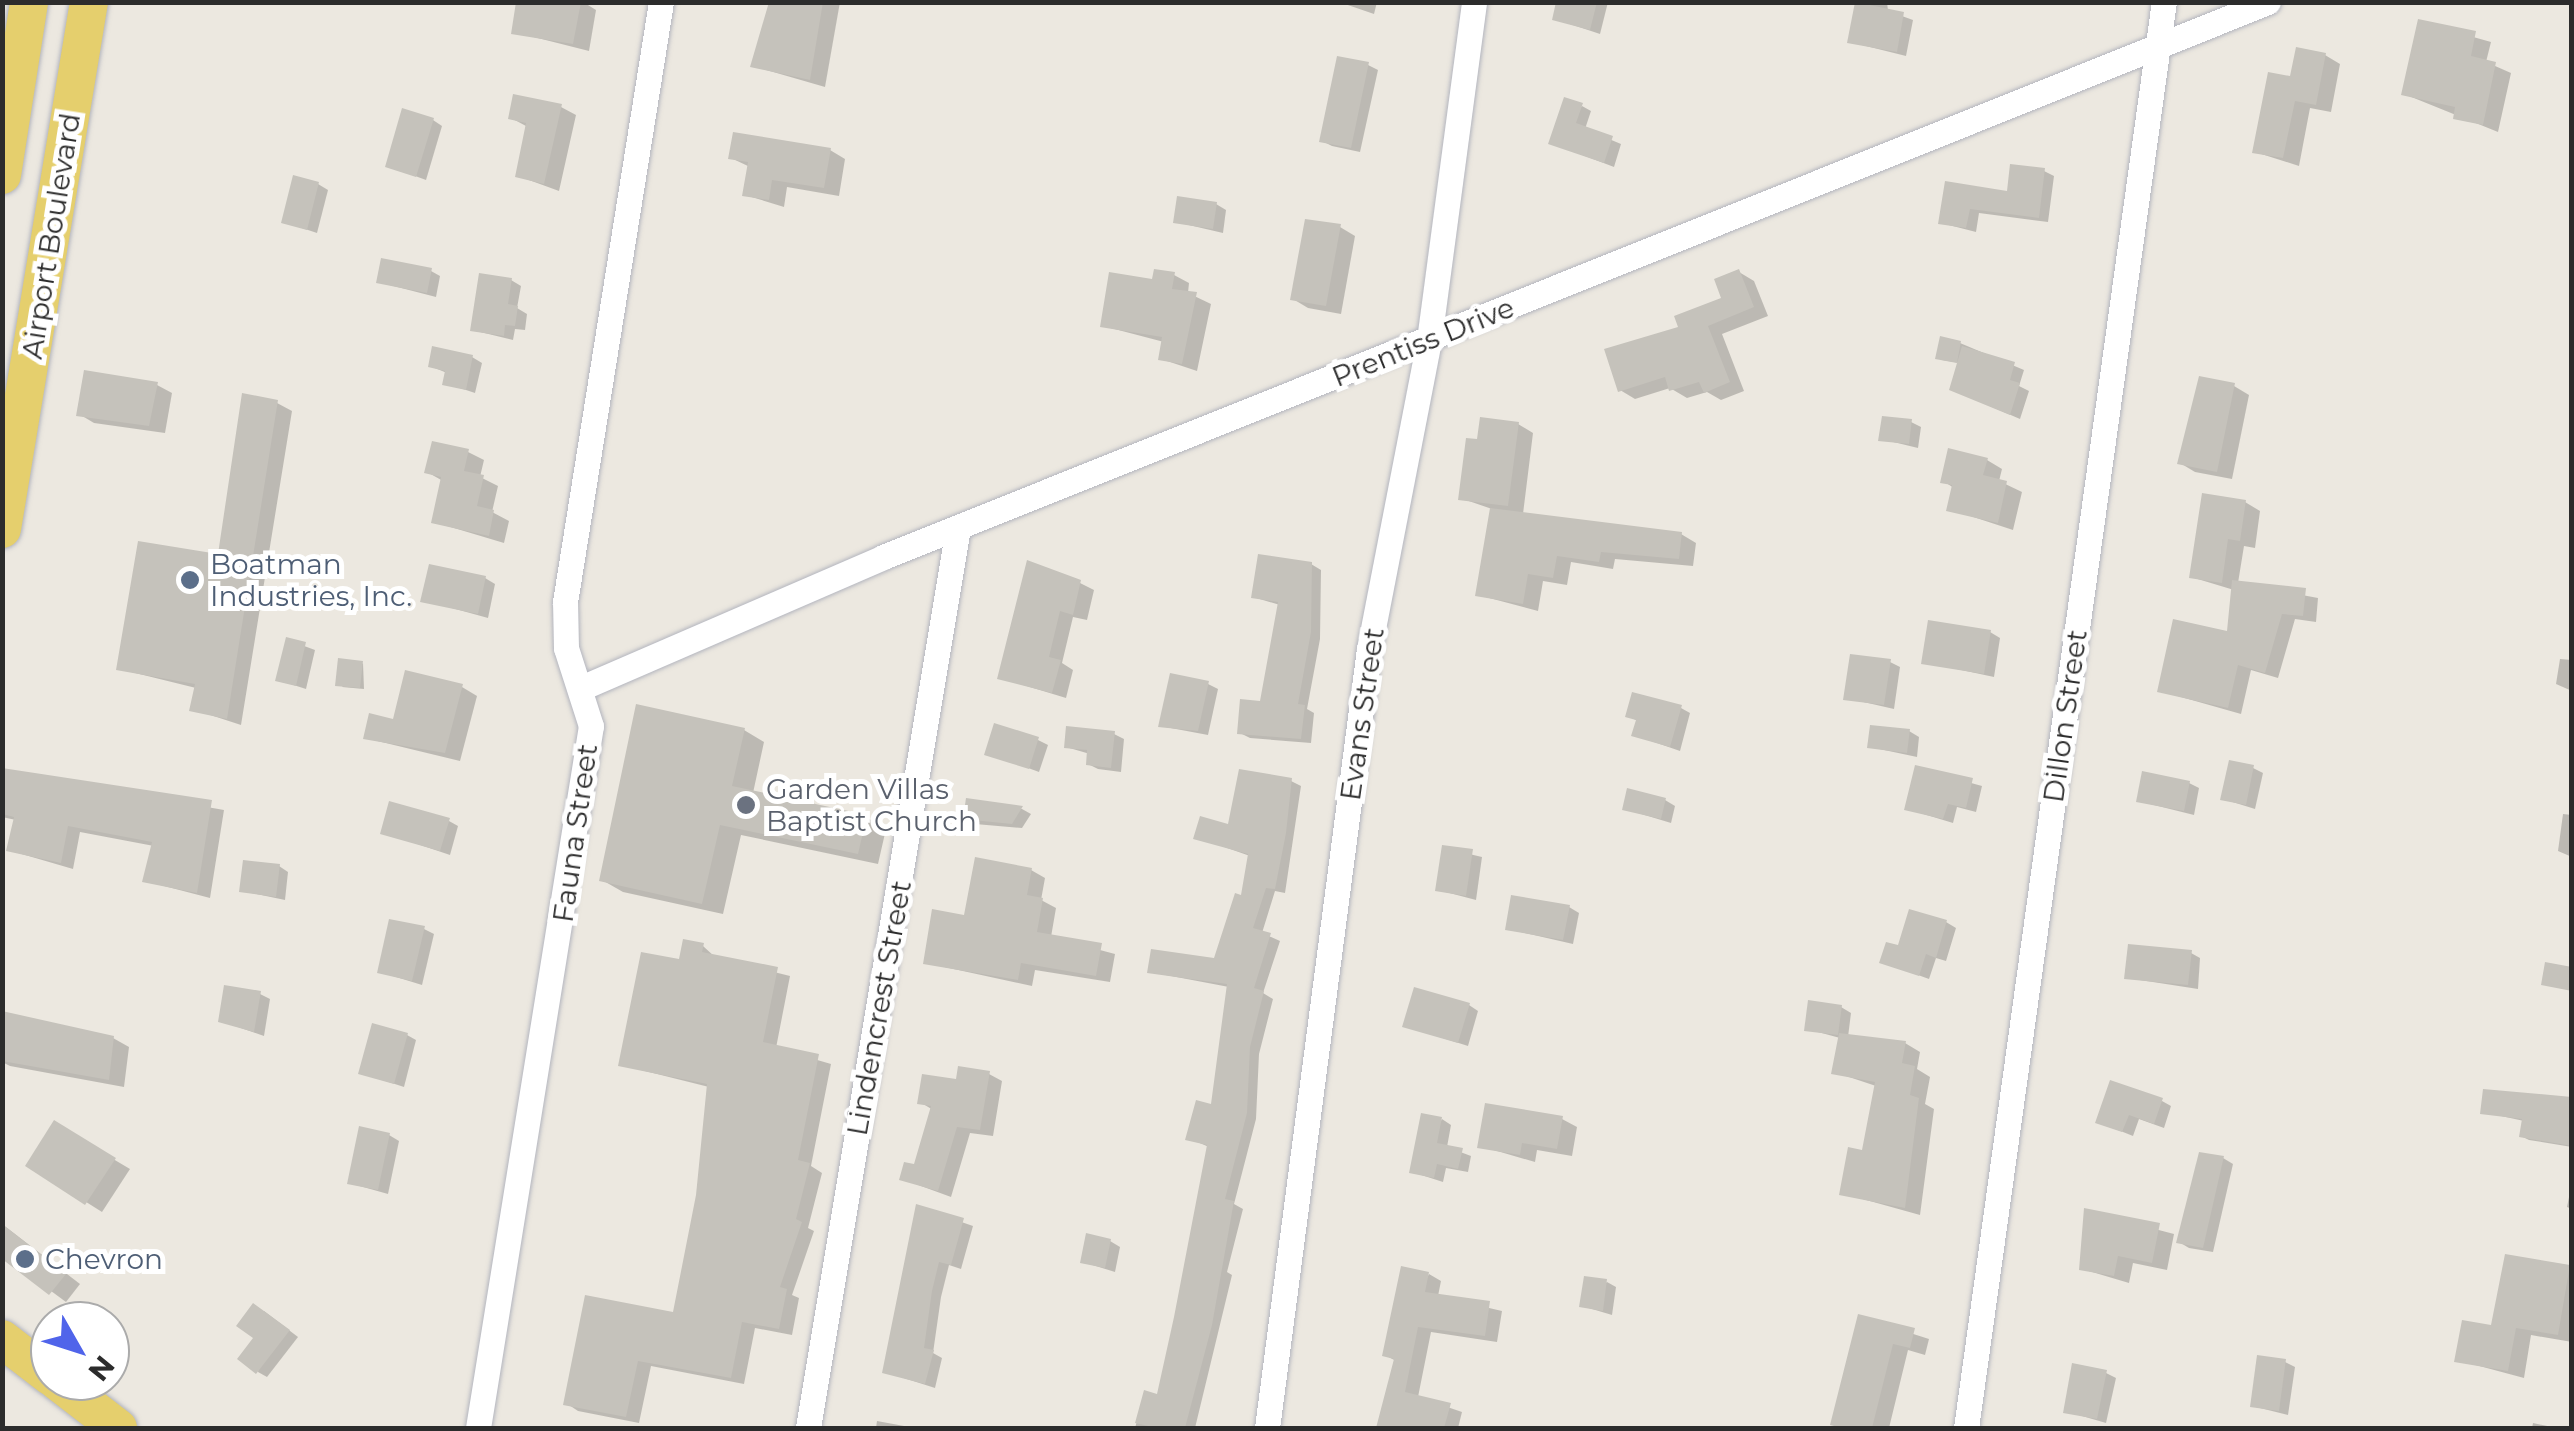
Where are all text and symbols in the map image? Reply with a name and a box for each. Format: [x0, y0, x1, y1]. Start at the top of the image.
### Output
street label: Airport Boulevard [15, 111, 87, 361]
street label: Prentiss Drive [1327, 290, 1519, 394]
place label: Boatman Industries, Inc. [210, 547, 412, 613]
marker: Boatman Industries, Inc. [179, 569, 201, 591]
street label: Evans Street [1333, 625, 1391, 803]
street label: Dillon Street [2036, 627, 2094, 805]
street label: Fauna Street [546, 742, 604, 924]
place label: Garden Villas Baptist Church [766, 772, 977, 838]
marker: Garden Villas Baptist Church [735, 794, 757, 816]
street label: Lindencrest Street [840, 878, 918, 1138]
place label: Chevron [45, 1242, 163, 1276]
marker: Chevron [14, 1248, 36, 1270]
north arrow [30, 1301, 130, 1401]
text: N [81, 1349, 122, 1388]

